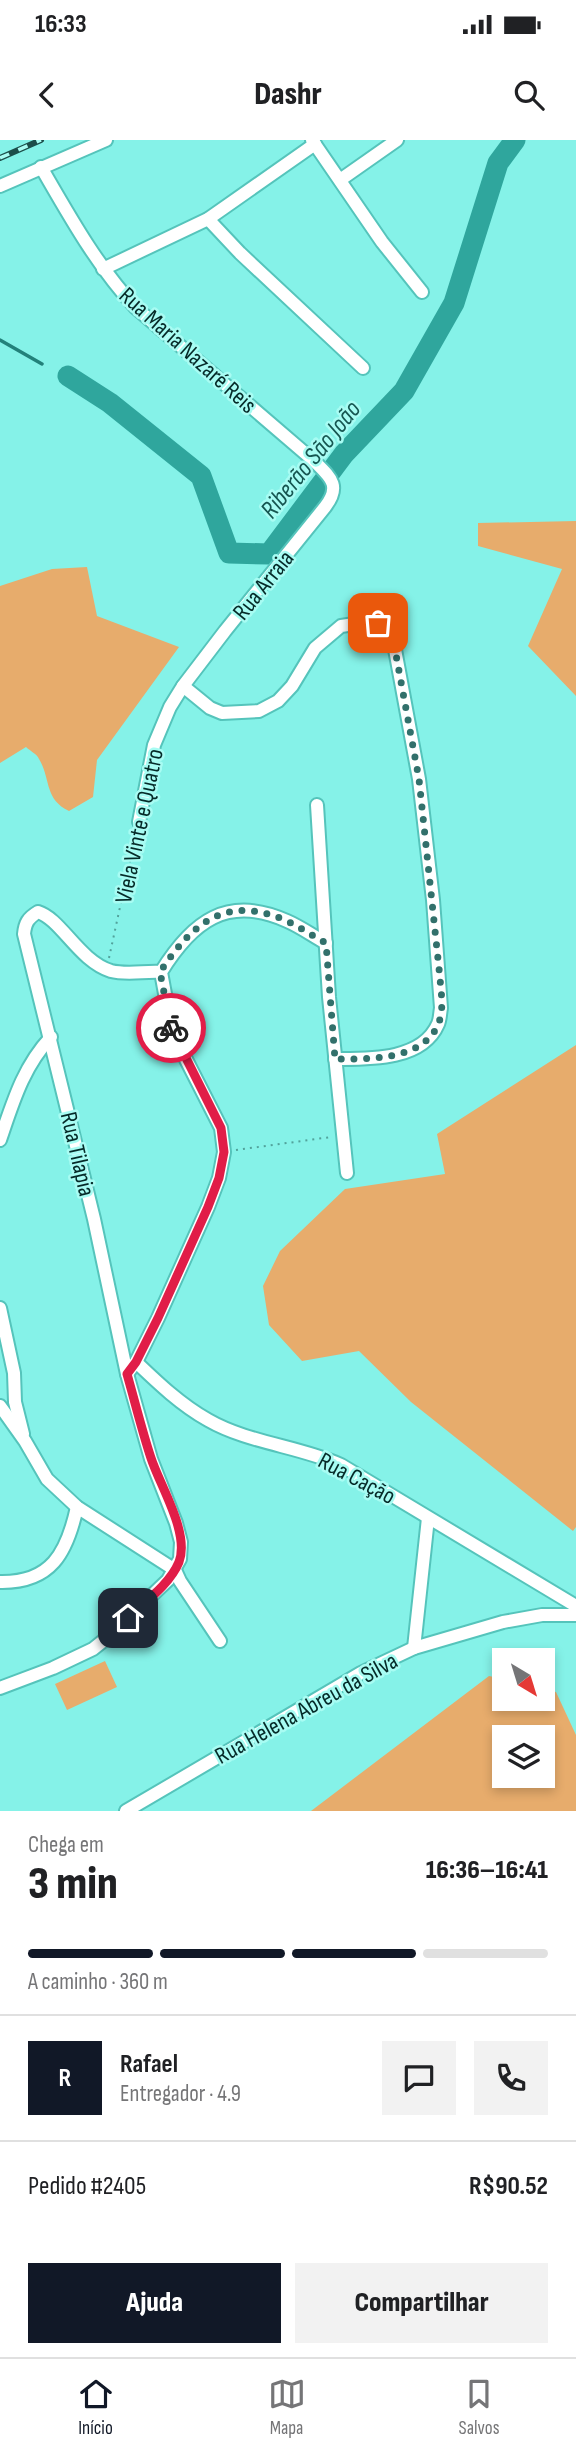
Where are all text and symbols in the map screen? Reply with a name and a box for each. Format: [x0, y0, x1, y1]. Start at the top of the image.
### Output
text: 16:33 [35, 9, 87, 40]
text: Dashr [254, 75, 322, 114]
icon: back [28, 76, 66, 114]
icon: search [510, 76, 548, 114]
street label: Rua Maria Nazaré Reis [113, 281, 262, 420]
water label: Riberão São João [254, 395, 368, 525]
street label: Rua Arraia [227, 545, 300, 626]
pin [348, 593, 408, 653]
icon: bag [359, 604, 397, 642]
street label: Viela Vinte e Quatro [109, 746, 170, 906]
courier [136, 993, 206, 1063]
icon: bike [152, 1009, 190, 1047]
street label: Rua Tilapia [54, 1109, 101, 1199]
street label: Rua Cação [313, 1446, 400, 1511]
pin [98, 1588, 158, 1648]
icon: home [109, 1599, 147, 1637]
street label: Rua Helena Abreu da Silva [210, 1646, 403, 1771]
north arrow [492, 1648, 555, 1712]
map controls [492, 1648, 555, 1788]
button: layers [492, 1725, 555, 1788]
text: Chega em [28, 1831, 104, 1859]
text: 16:36–16:41 [426, 1855, 548, 1886]
text: 3 min [28, 1857, 118, 1912]
text: A caminho · 360 m [28, 1968, 168, 1996]
button: chat [382, 2041, 456, 2115]
button: phone [474, 2041, 548, 2115]
text: Rafael [120, 2049, 178, 2080]
text: R [59, 2063, 71, 2094]
text: Entregador · 4.9 [120, 2080, 241, 2108]
text: Pedido #2405 [28, 2171, 146, 2202]
text: R$90.52 [469, 2171, 548, 2202]
button: Ajuda [28, 2263, 281, 2343]
button: Compartilhar [295, 2263, 548, 2343]
tab: Início [77, 2375, 115, 2440]
tab: Mapa [268, 2375, 306, 2440]
tab: Salvos [459, 2375, 499, 2440]

